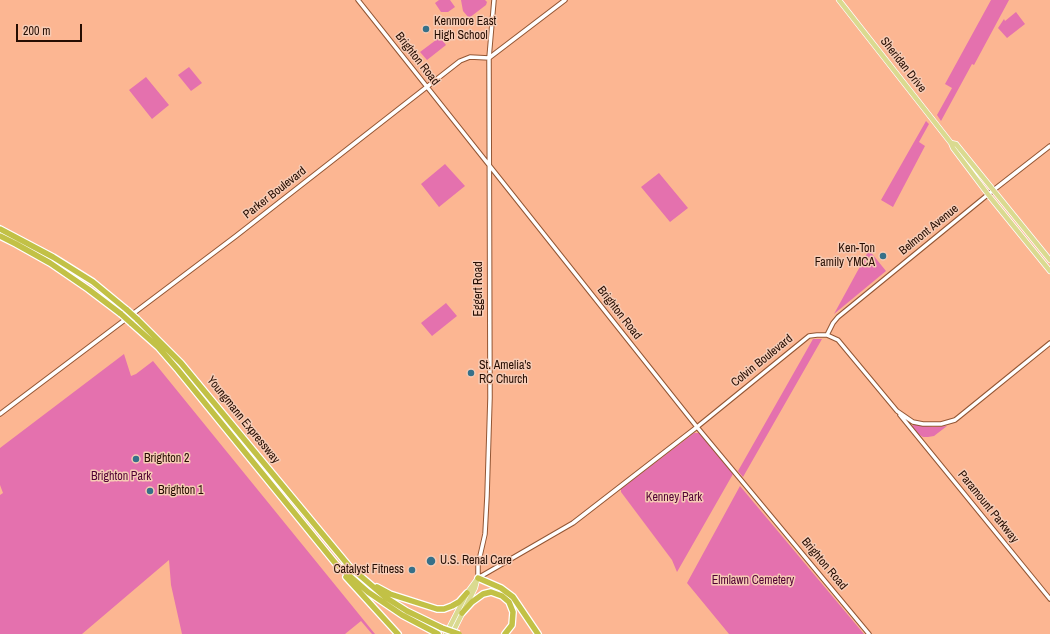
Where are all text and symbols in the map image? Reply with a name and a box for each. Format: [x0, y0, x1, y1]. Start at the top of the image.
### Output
place label: Kenmore East High School [434, 15, 496, 43]
scale bar [18, 16, 84, 42]
text: 200 m [23, 23, 50, 39]
marker: Kenmore East High School [421, 24, 431, 34]
street label: Brighton Road [392, 30, 442, 88]
street label: Sheridan Drive [877, 34, 929, 96]
street label: Parker Boulevard [241, 164, 309, 222]
street label: Belmont Avenue [896, 202, 962, 258]
place label: Ken-Ton Family YMCA [815, 242, 875, 270]
marker: Ken-Ton Family YMCA [878, 251, 888, 261]
street label: Eggert Road [472, 261, 486, 317]
street label: Brighton Road [594, 284, 644, 342]
street label: Colvin Boulevard [728, 332, 796, 390]
place label: St. Amelia's RC Church [479, 359, 531, 387]
marker: St. Amelia's RC Church [466, 368, 476, 378]
street label: Youngmann Expressway [203, 373, 283, 467]
place label: Brighton 2 [144, 452, 189, 466]
marker: Brighton 2 [131, 454, 141, 464]
street label: Paramount Parkway [955, 468, 1021, 546]
park label: Brighton Park [91, 470, 151, 484]
place label: Brighton 1 [158, 484, 203, 498]
marker: Brighton 1 [145, 486, 155, 496]
park label: Kenney Park [646, 491, 702, 505]
street label: Brighton Road [798, 535, 850, 593]
place label: U.S. Renal Care [440, 554, 512, 568]
marker: U.S. Renal Care [425, 555, 437, 567]
place label: Catalyst Fitness [333, 563, 404, 577]
marker: Catalyst Fitness [407, 565, 417, 575]
park label: Elmlawn Cemetery [712, 574, 794, 588]

